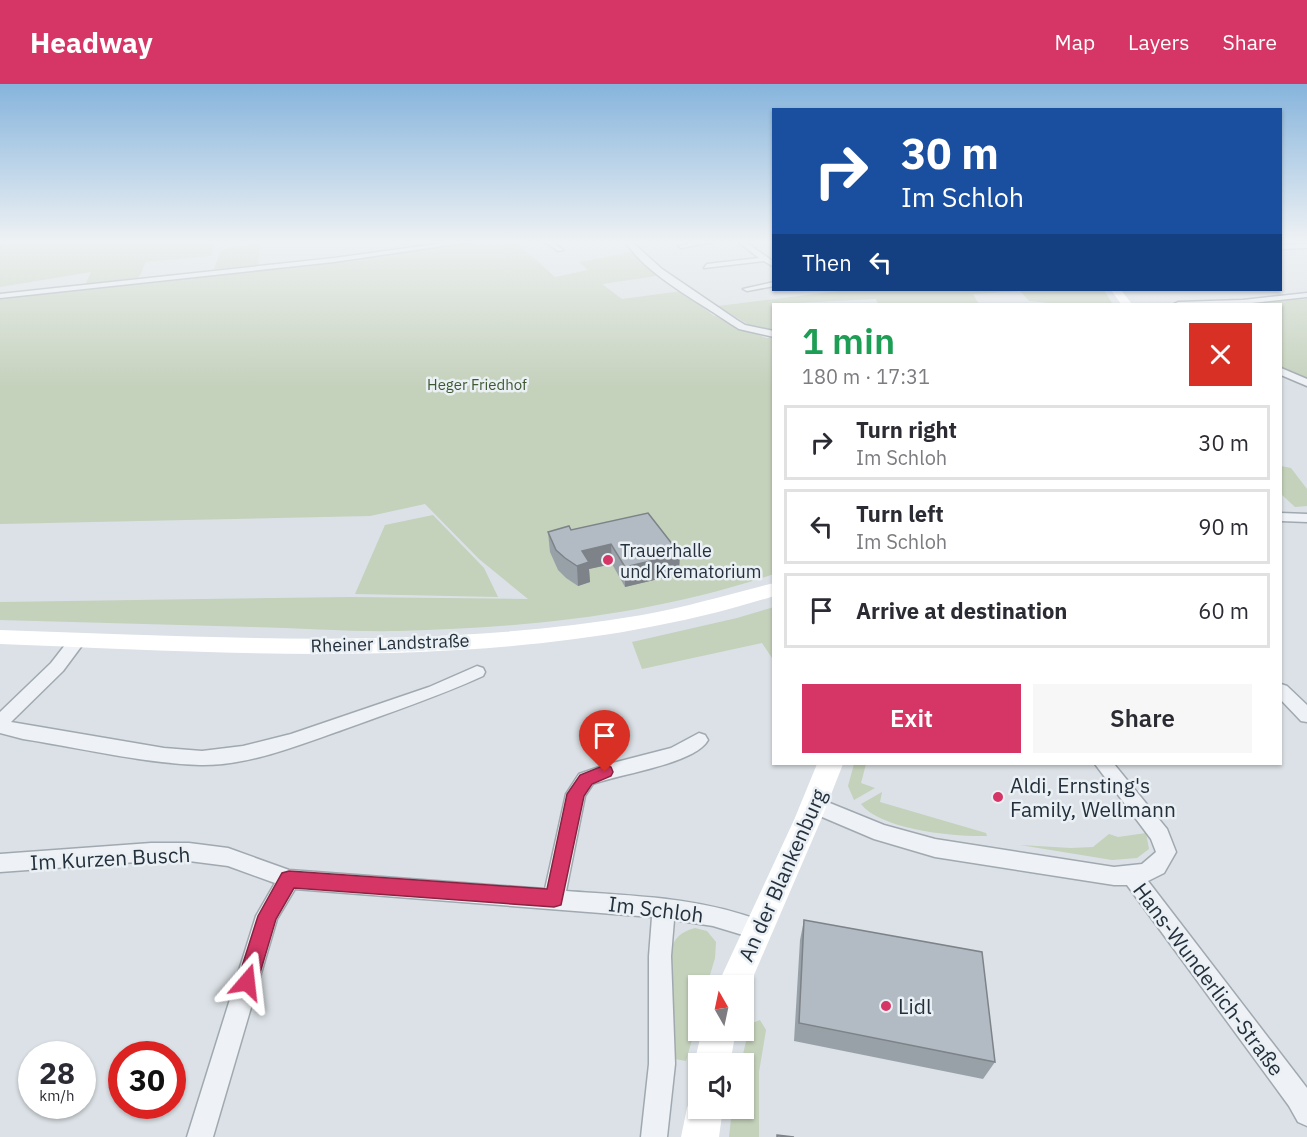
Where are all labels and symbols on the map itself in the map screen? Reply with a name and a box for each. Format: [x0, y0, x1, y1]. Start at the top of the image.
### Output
park label: Heger Friedhof [427, 375, 527, 394]
place label: Trauerhalle und Krematorium [620, 539, 761, 583]
marker: Trauerhalle und Krematorium [601, 553, 615, 567]
street label: Rheiner Landstraße [310, 629, 470, 657]
pin [579, 710, 630, 772]
place label: Aldi, Ernsting's Family, Wellmann [1010, 771, 1176, 823]
street label: An der Blankenburg [731, 784, 833, 966]
marker: Aldi, Ernsting's Family, Wellmann [991, 790, 1005, 804]
street label: Im Kurzen Busch [29, 840, 191, 876]
street label: Hans-Wunderlich-Straße [1127, 877, 1291, 1081]
street label: Im Schloh [607, 889, 705, 929]
position arrow [215, 950, 279, 1014]
north arrow [688, 975, 754, 1041]
place label: Lidl [898, 992, 932, 1020]
marker: Lidl [879, 999, 893, 1013]
speed limit sign: 30 [108, 1041, 186, 1119]

